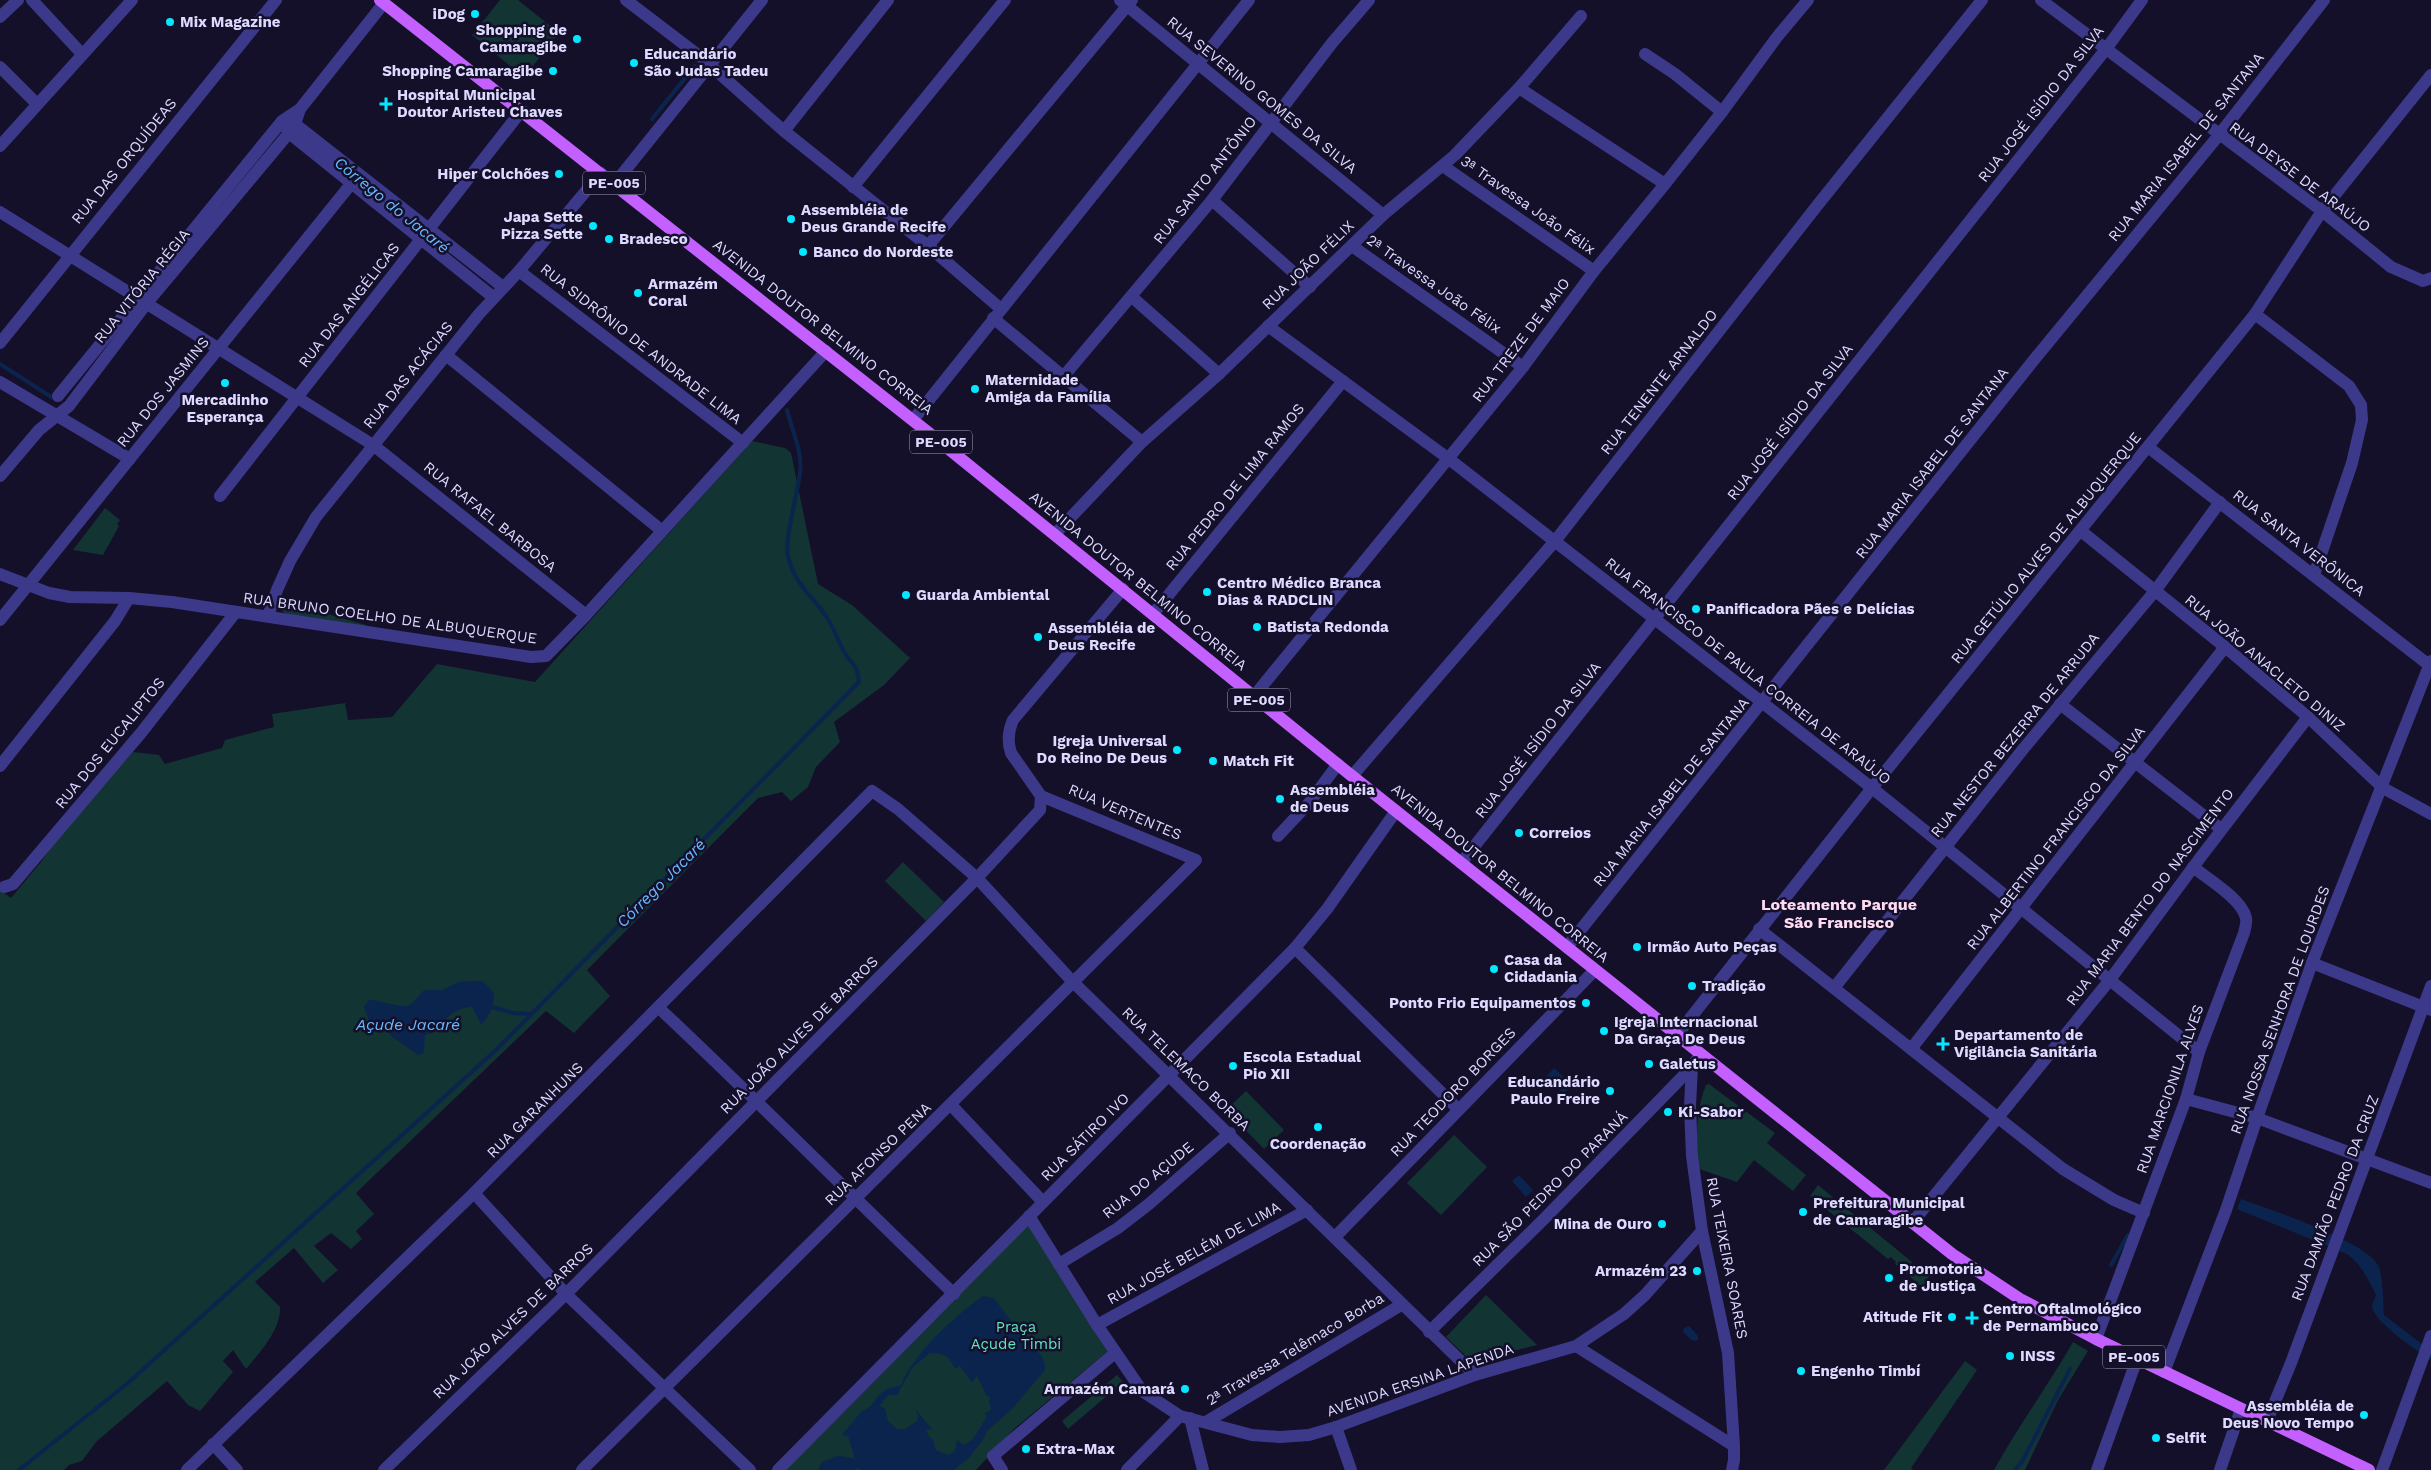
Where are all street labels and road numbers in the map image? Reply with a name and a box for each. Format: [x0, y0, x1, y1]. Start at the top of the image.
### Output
street label: RUA SEVERINO GOMES DA SILVA [1163, 13, 1361, 177]
street label: RUA JOSÉ ISÍDIO DA SILVA [1974, 22, 2108, 186]
street label: RUA MARIA ISABEL DE SANTANA [2104, 49, 2268, 245]
street label: RUA DAS ORQUÍDEAS [68, 94, 180, 228]
street label: RUA SANTO ANTÔNIO [1149, 112, 1260, 247]
street label: RUA DEYSE DE ARAÚJO [2226, 118, 2374, 236]
street label: 3ª Travessa João Félix [1457, 152, 1599, 258]
road number: PE-005 [583, 172, 645, 194]
street label: RUA JOÃO FÉLIX [1258, 217, 1358, 313]
street label: RUA VITÓRIA RÉGIA [90, 225, 194, 347]
street label: 2ª Travessa João Félix [1363, 231, 1505, 337]
street label: AVENIDA DOUTOR BELMINO CORREIA [709, 235, 937, 419]
street label: RUA DAS ANGÉLICAS [295, 239, 403, 371]
street label: RUA SIDRÔNIO DE ANDRADE LIMA [537, 259, 746, 428]
street label: RUA TREZE DE MAIO [1468, 274, 1574, 406]
street label: RUA TENENTE ARNALDO [1597, 306, 1721, 458]
street label: RUA DAS ACÁCIAS [359, 318, 457, 432]
street label: RUA DOS JASMINS [113, 333, 213, 451]
street label: RUA JOSÉ ISÍDIO DA SILVA [1723, 340, 1857, 504]
street label: RUA MARIA ISABEL DE SANTANA [1852, 364, 2012, 562]
street label: RUA PEDRO DE LIMA RAMOS [1162, 400, 1308, 574]
street label: RUA GETÚLIO ALVES DE ALBUQUERQUE [1947, 429, 2145, 667]
road number: PE-005 [910, 431, 972, 454]
street label: RUA RAFAEL BARBOSA [420, 458, 560, 576]
street label: RUA SANTA VERÔNICA [2229, 485, 2369, 600]
street label: AVENIDA DOUTOR BELMINO CORREIA [1026, 488, 1250, 674]
street label: RUA FRANCISCO DE PAULA CORREIA DE ARAÚJO [1602, 554, 1894, 788]
street label: RUA BRUNO COELHO DE ALBUQUERQUE [242, 588, 538, 648]
street label: RUA JOÃO ANACLETO DINIZ [2181, 591, 2349, 735]
street label: RUA NESTOR BEZERRA DE ARRUDA [1927, 629, 2103, 841]
street label: RUA JOSÉ ISÍDIO DA SILVA [1471, 658, 1605, 822]
street label: RUA DOS EUCALIPTOS [51, 674, 169, 812]
road number: PE-005 [1228, 688, 1290, 712]
street label: RUA MARIA ISABEL DE SANTANA [1589, 694, 1753, 890]
street label: RUA ALBERTINO FRANCISCO DA SILVA [1963, 722, 2149, 953]
street label: RUA VERTENTES [1066, 780, 1184, 844]
street label: AVENIDA DOUTOR BELMINO CORREIA [1388, 780, 1612, 966]
street label: RUA MARIA BENTO DO NASCIMENTO [2062, 785, 2238, 1009]
street label: RUA NOSSA SENHORA DE LOURDES [2227, 883, 2333, 1137]
street label: RUA JOÃO ALVES DE BARROS [716, 952, 882, 1118]
street label: RUA MARCIONILA ALVES [2133, 1002, 2207, 1176]
street label: RUA TELEMACO BORBA [1118, 1003, 1254, 1135]
street label: RUA TEODORO BORGES [1386, 1023, 1520, 1161]
street label: RUA GARANHUNS [483, 1058, 587, 1162]
street label: RUA SÁTIRO IVO [1037, 1089, 1133, 1185]
street label: RUA DAMIÃO PEDRO DA CRUZ [2287, 1092, 2383, 1304]
street label: RUA AFONSO PENA [821, 1099, 935, 1209]
street label: RUA SÃO PEDRO DO PARANÁ [1469, 1108, 1631, 1270]
street label: RUA DO AÇUDE [1099, 1138, 1197, 1222]
street label: RUA TEIXEIRA SOARES [1702, 1176, 1752, 1340]
street label: RUA JOSÉ BELÉM DE LIMA [1104, 1198, 1284, 1308]
street label: RUA JOÃO ALVES DE BARROS [429, 1239, 597, 1403]
street label: 2ª Travessa Telêmaco Borba [1203, 1289, 1387, 1409]
street label: AVENIDA ERSINA LAPENDA [1324, 1339, 1516, 1421]
road number: PE-005 [2103, 1345, 2165, 1368]

